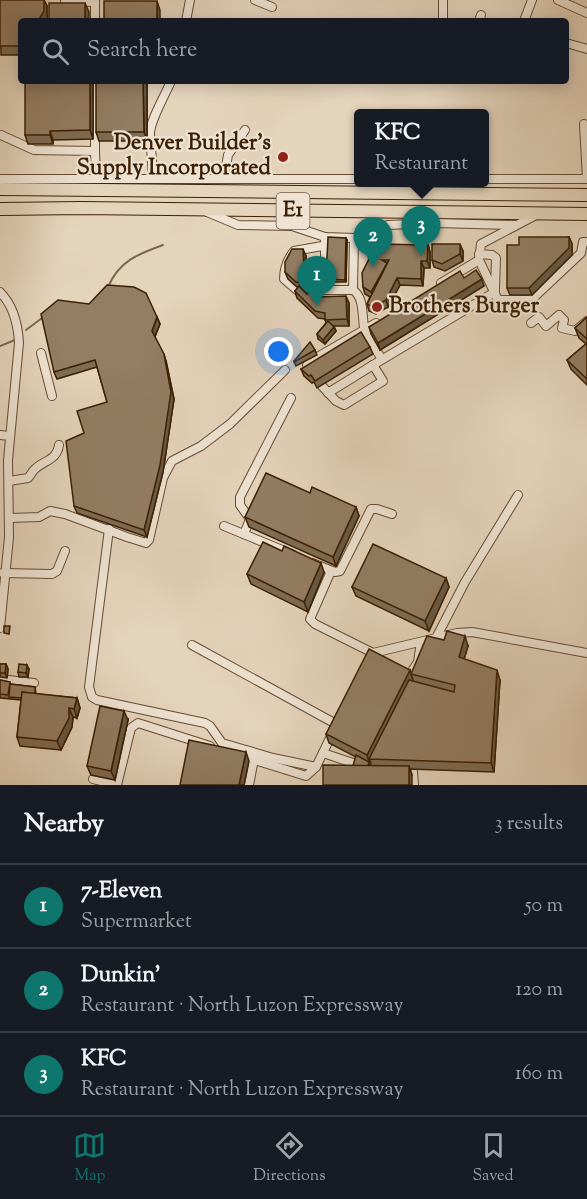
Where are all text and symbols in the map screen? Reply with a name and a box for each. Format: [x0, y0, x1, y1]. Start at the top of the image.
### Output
search box [18, 18, 569, 84]
icon: search [39, 35, 72, 68]
text: Search here [87, 35, 197, 67]
popup [354, 109, 489, 187]
text: KFC [375, 118, 421, 150]
place label: Denver Builder's Supply Incorporated [77, 128, 272, 185]
marker: Denver Builder's Supply Incorporated [276, 150, 290, 164]
text: Restaurant [375, 150, 468, 179]
road number: E1 [276, 193, 310, 229]
pin: 3 [402, 206, 440, 256]
pin: 2 [354, 218, 392, 267]
pin: 1 [298, 256, 336, 306]
place label: Brothers Burger [389, 291, 540, 323]
marker: Brothers Burger [370, 300, 384, 314]
your location [264, 337, 293, 366]
text: Nearby [24, 806, 104, 843]
text: 3 results [494, 810, 563, 839]
text: 7-Eleven [81, 876, 162, 908]
text: 1 [40, 892, 47, 921]
text: 50 m [525, 892, 563, 921]
text: Supermarket [81, 908, 192, 937]
text: Dunkin' [81, 960, 161, 992]
text: 2 [39, 976, 48, 1005]
text: 120 m [515, 976, 563, 1005]
text: Restaurant · North Luzon Expressway [81, 992, 403, 1021]
text: KFC [81, 1044, 127, 1076]
text: 3 [39, 1060, 48, 1089]
text: 160 m [515, 1060, 563, 1089]
text: Restaurant · North Luzon Expressway [81, 1076, 403, 1105]
tab: Map [73, 1129, 106, 1188]
tab: Directions [253, 1129, 326, 1188]
tab: Saved [472, 1129, 514, 1188]

